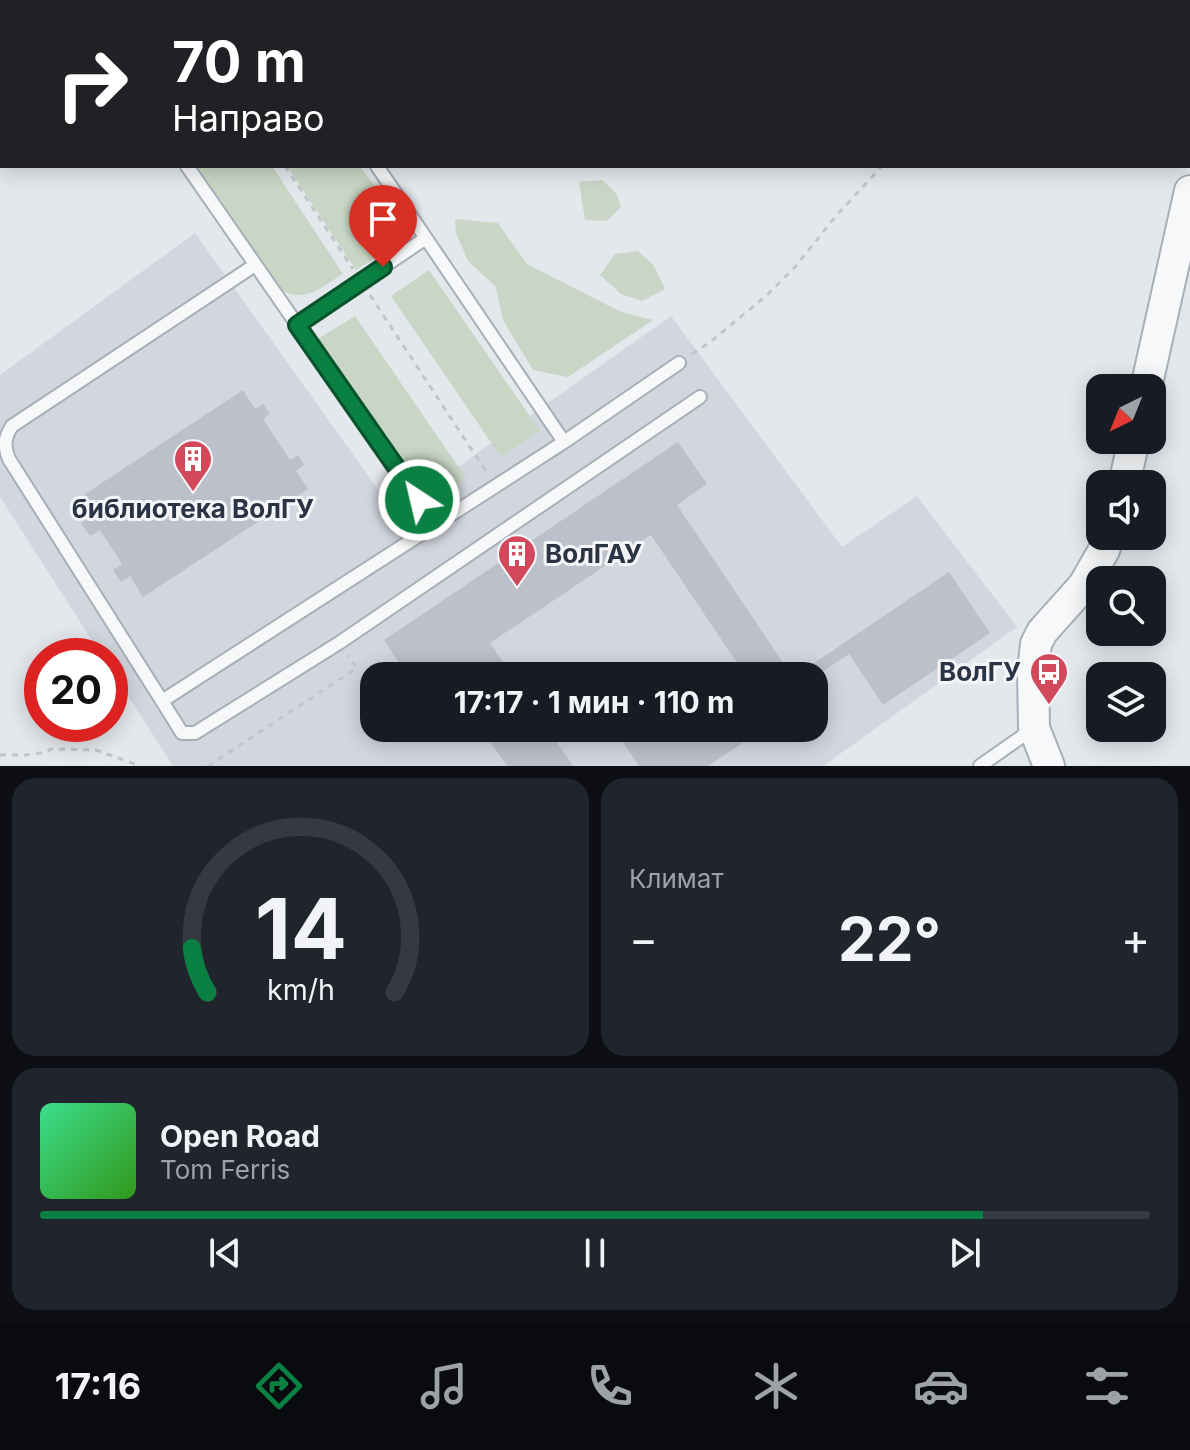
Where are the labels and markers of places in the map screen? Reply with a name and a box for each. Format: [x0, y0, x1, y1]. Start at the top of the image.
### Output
pin [349, 185, 417, 267]
building icon: библиотека ВолГУ [172, 438, 214, 493]
place label: библиотека ВолГУ [72, 493, 314, 524]
building icon: ВолГАУ [496, 533, 538, 588]
place label: ВолГАУ [545, 538, 642, 569]
bus stop icon: ВолГУ [1028, 651, 1070, 706]
place label: ВолГУ [939, 656, 1021, 687]

